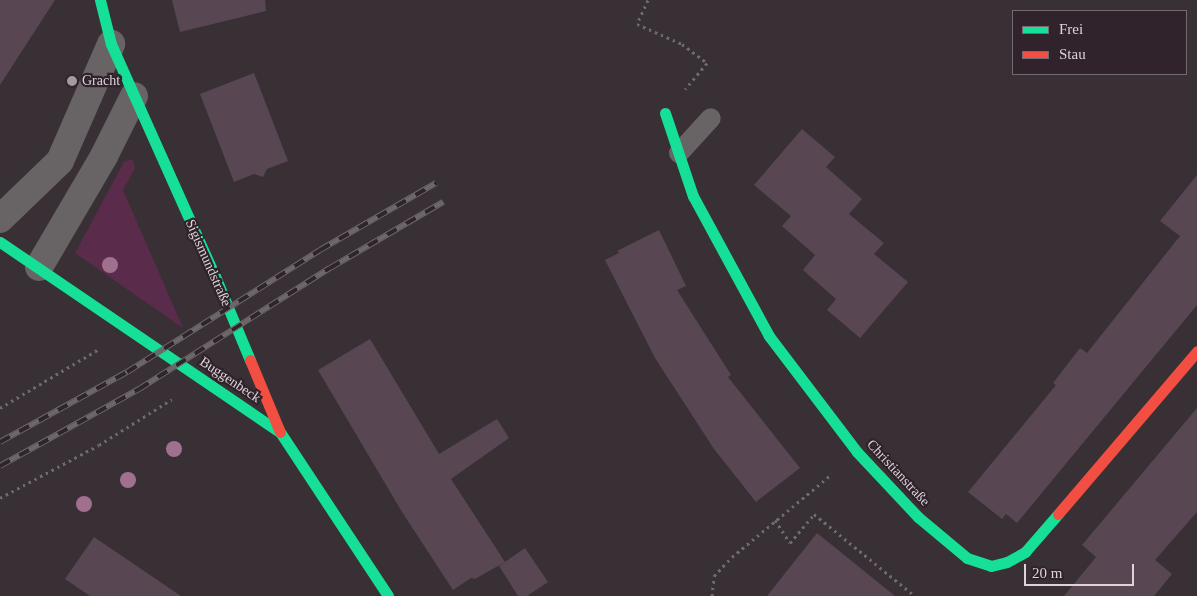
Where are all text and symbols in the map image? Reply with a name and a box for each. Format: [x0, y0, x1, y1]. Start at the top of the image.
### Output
legend [1012, 10, 1187, 75]
text: Frei [1059, 21, 1083, 37]
text: Stau [1059, 46, 1086, 62]
place label: Gracht [82, 73, 120, 89]
marker: Gracht [66, 75, 78, 87]
street label: Sigismundstraße [181, 217, 235, 309]
street label: Buggenbeck [196, 353, 264, 407]
street label: Christianstraße [863, 436, 933, 510]
scale bar [1027, 554, 1137, 586]
text: 20 m [1032, 565, 1062, 581]

